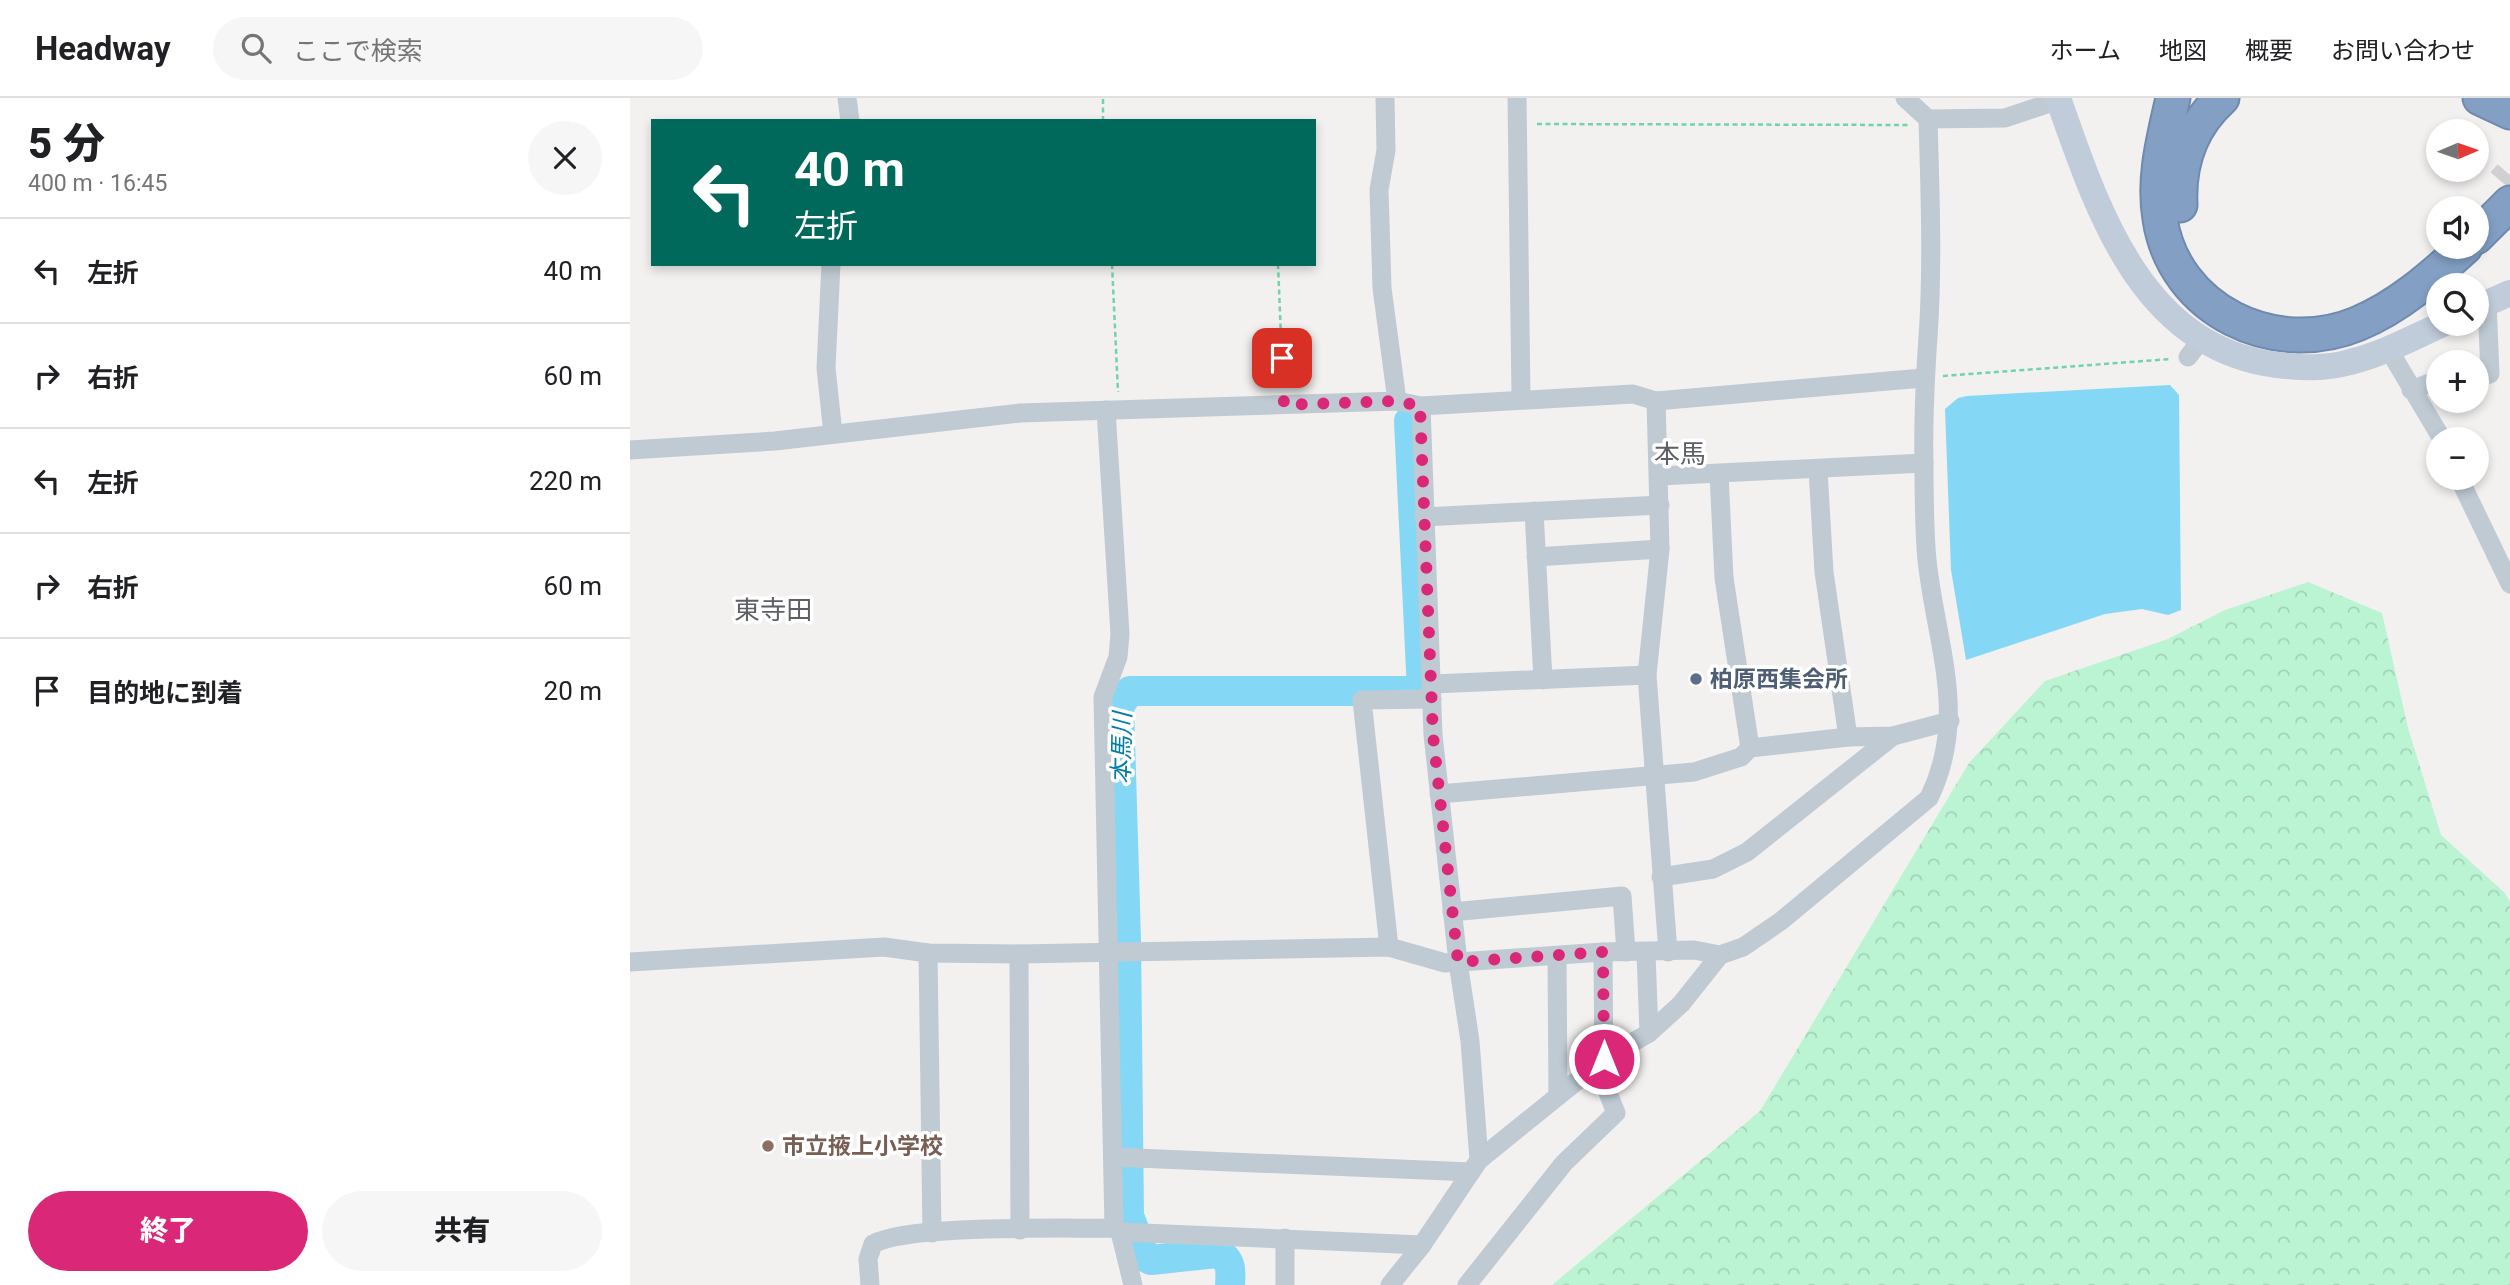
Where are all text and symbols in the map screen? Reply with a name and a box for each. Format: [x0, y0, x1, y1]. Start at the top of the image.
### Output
search box [213, 17, 703, 80]
text: Headway [35, 29, 171, 68]
icon: search [237, 29, 275, 67]
text: ここで検索 [293, 36, 423, 66]
text: ホーム [2050, 37, 2121, 65]
text: 地図 [2159, 37, 2207, 65]
text: 概要 [2245, 37, 2293, 65]
text: お問い合わせ [2331, 37, 2475, 65]
text: 5 分 [28, 119, 105, 168]
north arrow [2426, 119, 2488, 182]
map controls [2426, 119, 2489, 490]
button: close [528, 121, 602, 195]
text: 40 m [794, 141, 905, 198]
icon: left [679, 147, 770, 238]
text: 400 m · 16:45 [28, 170, 167, 197]
button: sound [2426, 196, 2489, 259]
text: 左折 [794, 207, 858, 245]
icon: left [28, 252, 66, 290]
text: 40 m [544, 256, 602, 286]
text: 左折 [87, 258, 139, 288]
button: search [2426, 273, 2489, 336]
pin [1252, 328, 1312, 388]
icon: arrive [1263, 339, 1301, 377]
button: + [2426, 350, 2489, 413]
icon: right [28, 357, 66, 395]
text: 60 m [544, 361, 602, 391]
text: 右折 [87, 363, 139, 393]
button: − [2426, 427, 2489, 490]
district label: 本馬 [1654, 439, 1706, 469]
icon: left [28, 462, 66, 500]
text: 220 m [529, 466, 602, 496]
text: 左折 [87, 468, 139, 498]
icon: right [28, 567, 66, 605]
text: 60 m [544, 571, 602, 601]
text: 右折 [87, 573, 139, 603]
district label: 東寺田 [734, 595, 812, 625]
place label: 柏原西集会所 [1710, 666, 1848, 693]
marker: 柏原西集会所 [1688, 671, 1704, 687]
icon: arrive [28, 672, 66, 710]
text: 20 m [544, 676, 602, 706]
text: 目的地に到着 [87, 678, 243, 708]
water label: 本馬川 [1107, 709, 1137, 784]
position arrow [1567, 1022, 1641, 1096]
place label: 市立掖上小学校 [782, 1133, 943, 1160]
marker: 市立掖上小学校 [760, 1138, 776, 1154]
button: 終了 [28, 1191, 308, 1271]
button: 共有 [322, 1191, 602, 1271]

